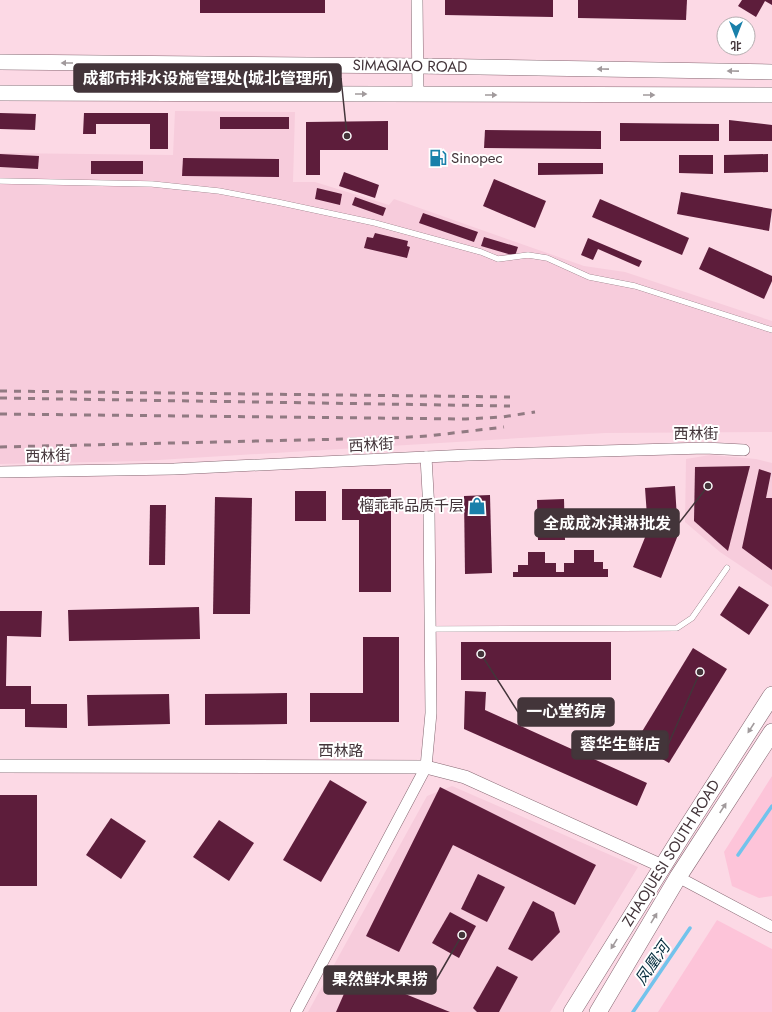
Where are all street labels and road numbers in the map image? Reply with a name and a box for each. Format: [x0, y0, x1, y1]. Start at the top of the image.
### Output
street label: SIMAQIAO ROAD [352, 54, 468, 78]
street label: 西林街 [673, 423, 719, 445]
street label: 西林街 [348, 433, 394, 457]
street label: 西林街 [25, 445, 71, 467]
street label: 西林路 [318, 740, 364, 762]
street label: ZHAOJUESI SOUTH ROAD [617, 775, 725, 931]

